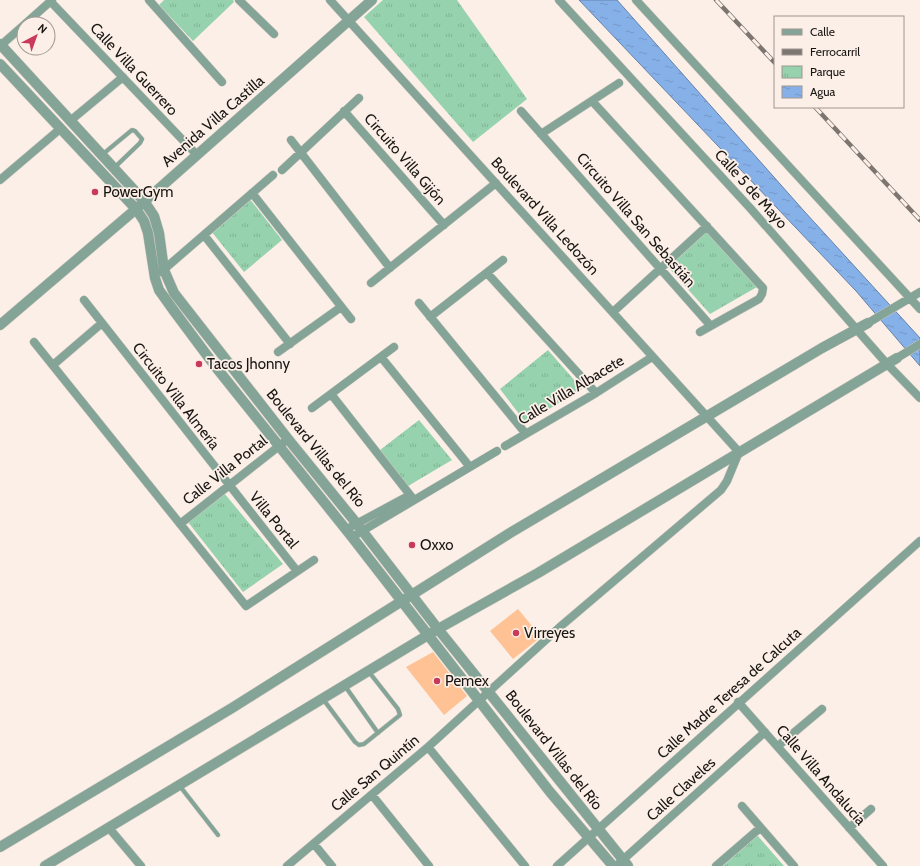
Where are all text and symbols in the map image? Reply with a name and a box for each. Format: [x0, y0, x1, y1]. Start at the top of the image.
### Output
north arrow [16, 16, 56, 56]
legend [774, 16, 904, 108]
street label: Calle Villa Guerrero [86, 19, 182, 119]
text: N [35, 21, 50, 36]
text: Calle [810, 24, 835, 39]
text: Ferrocarril [810, 44, 860, 59]
text: Parque [810, 64, 845, 79]
street label: Avenida Villa Castilla [158, 71, 269, 170]
text: Agua [810, 84, 836, 99]
street label: Circuito Villa Gijón [360, 109, 450, 209]
street label: Calle 5 de Mayo [711, 146, 791, 232]
street label: Circuito Villa San Sebastián [573, 149, 699, 291]
street label: Boulevard Villa Ledozón [487, 153, 603, 279]
place label: PowerGym [103, 183, 173, 201]
marker: PowerGym [90, 187, 100, 197]
street label: Circuito Villa Almería [129, 339, 224, 454]
street label: Calle Villa Albacete [515, 351, 628, 429]
place label: Tacos Jhonny [207, 355, 290, 373]
marker: Tacos Jhonny [194, 359, 204, 369]
street label: Boulevard Villas del Río [263, 385, 369, 511]
street label: Calle Villa Portal [179, 431, 271, 509]
street label: Villa Portal [246, 488, 303, 552]
place label: Oxxo [420, 536, 454, 554]
marker: Oxxo [407, 540, 417, 550]
street label: Calle Madre Teresa de Calcuta [653, 623, 805, 762]
place label: Virreyes [524, 624, 575, 642]
marker: Virreyes [511, 628, 521, 638]
place label: Pemex [445, 672, 489, 690]
marker: Pemex [432, 676, 442, 686]
street label: Boulevard Villas del Río [502, 687, 606, 813]
street label: Calle Villa Andalucía [773, 721, 870, 829]
street label: Calle San Quintín [327, 731, 423, 815]
street label: Calle Claveles [643, 753, 719, 825]

